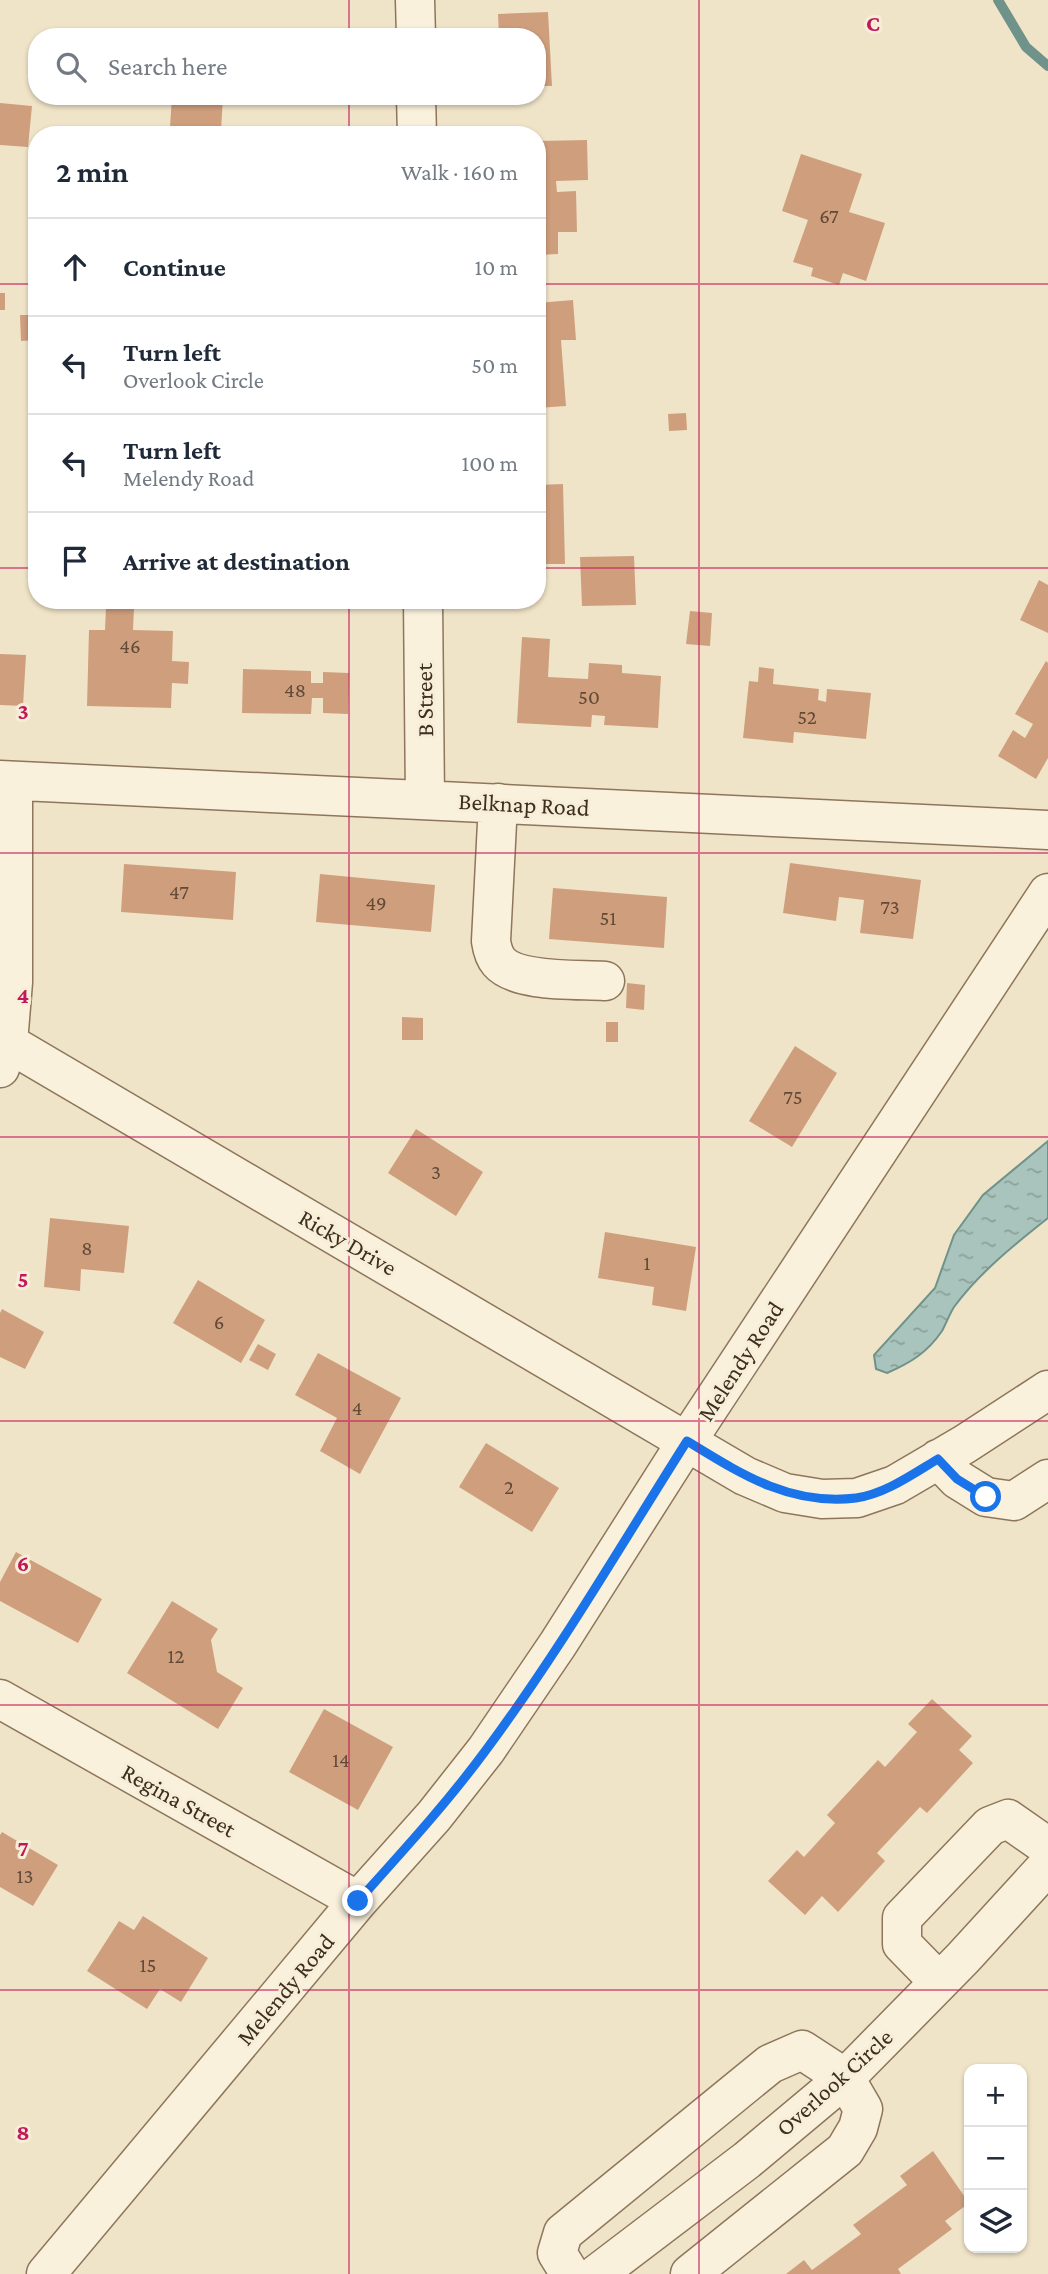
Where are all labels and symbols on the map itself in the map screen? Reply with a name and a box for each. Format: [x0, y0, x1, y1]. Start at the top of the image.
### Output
text: C [866, 10, 880, 36]
house number: 67 [819, 204, 839, 228]
house number: 46 [119, 634, 141, 658]
street label: B Street [410, 662, 438, 737]
house number: 48 [284, 678, 306, 702]
house number: 50 [578, 685, 600, 709]
text: 3 [17, 698, 29, 724]
house number: 52 [797, 705, 817, 729]
street label: Belknap Road [458, 787, 591, 821]
house number: 47 [169, 880, 189, 904]
house number: 49 [365, 891, 387, 915]
house number: 73 [880, 895, 900, 919]
house number: 51 [600, 906, 616, 930]
text: 4 [17, 982, 29, 1008]
house number: 75 [783, 1085, 803, 1109]
house number: 3 [431, 1160, 441, 1184]
street label: Ricky Drive [294, 1203, 402, 1281]
house number: 8 [81, 1236, 93, 1260]
house number: 1 [644, 1251, 651, 1275]
text: 5 [17, 1266, 29, 1292]
street label: Melendy Road [691, 1296, 789, 1426]
house number: 6 [214, 1310, 224, 1334]
house number: 4 [352, 1396, 362, 1420]
house number: 2 [504, 1475, 514, 1499]
route start [970, 1481, 1001, 1512]
text: 6 [17, 1550, 29, 1576]
house number: 12 [168, 1644, 184, 1668]
house number: 14 [332, 1748, 350, 1772]
street label: Regina Street [117, 1758, 242, 1843]
text: 7 [17, 1835, 29, 1861]
house number: 13 [17, 1864, 33, 1888]
route end [342, 1885, 373, 1916]
street label: Melendy Road [231, 1928, 340, 2050]
house number: 15 [140, 1953, 156, 1977]
street label: Overlook Circle [770, 2023, 898, 2141]
text: 8 [16, 2119, 30, 2145]

